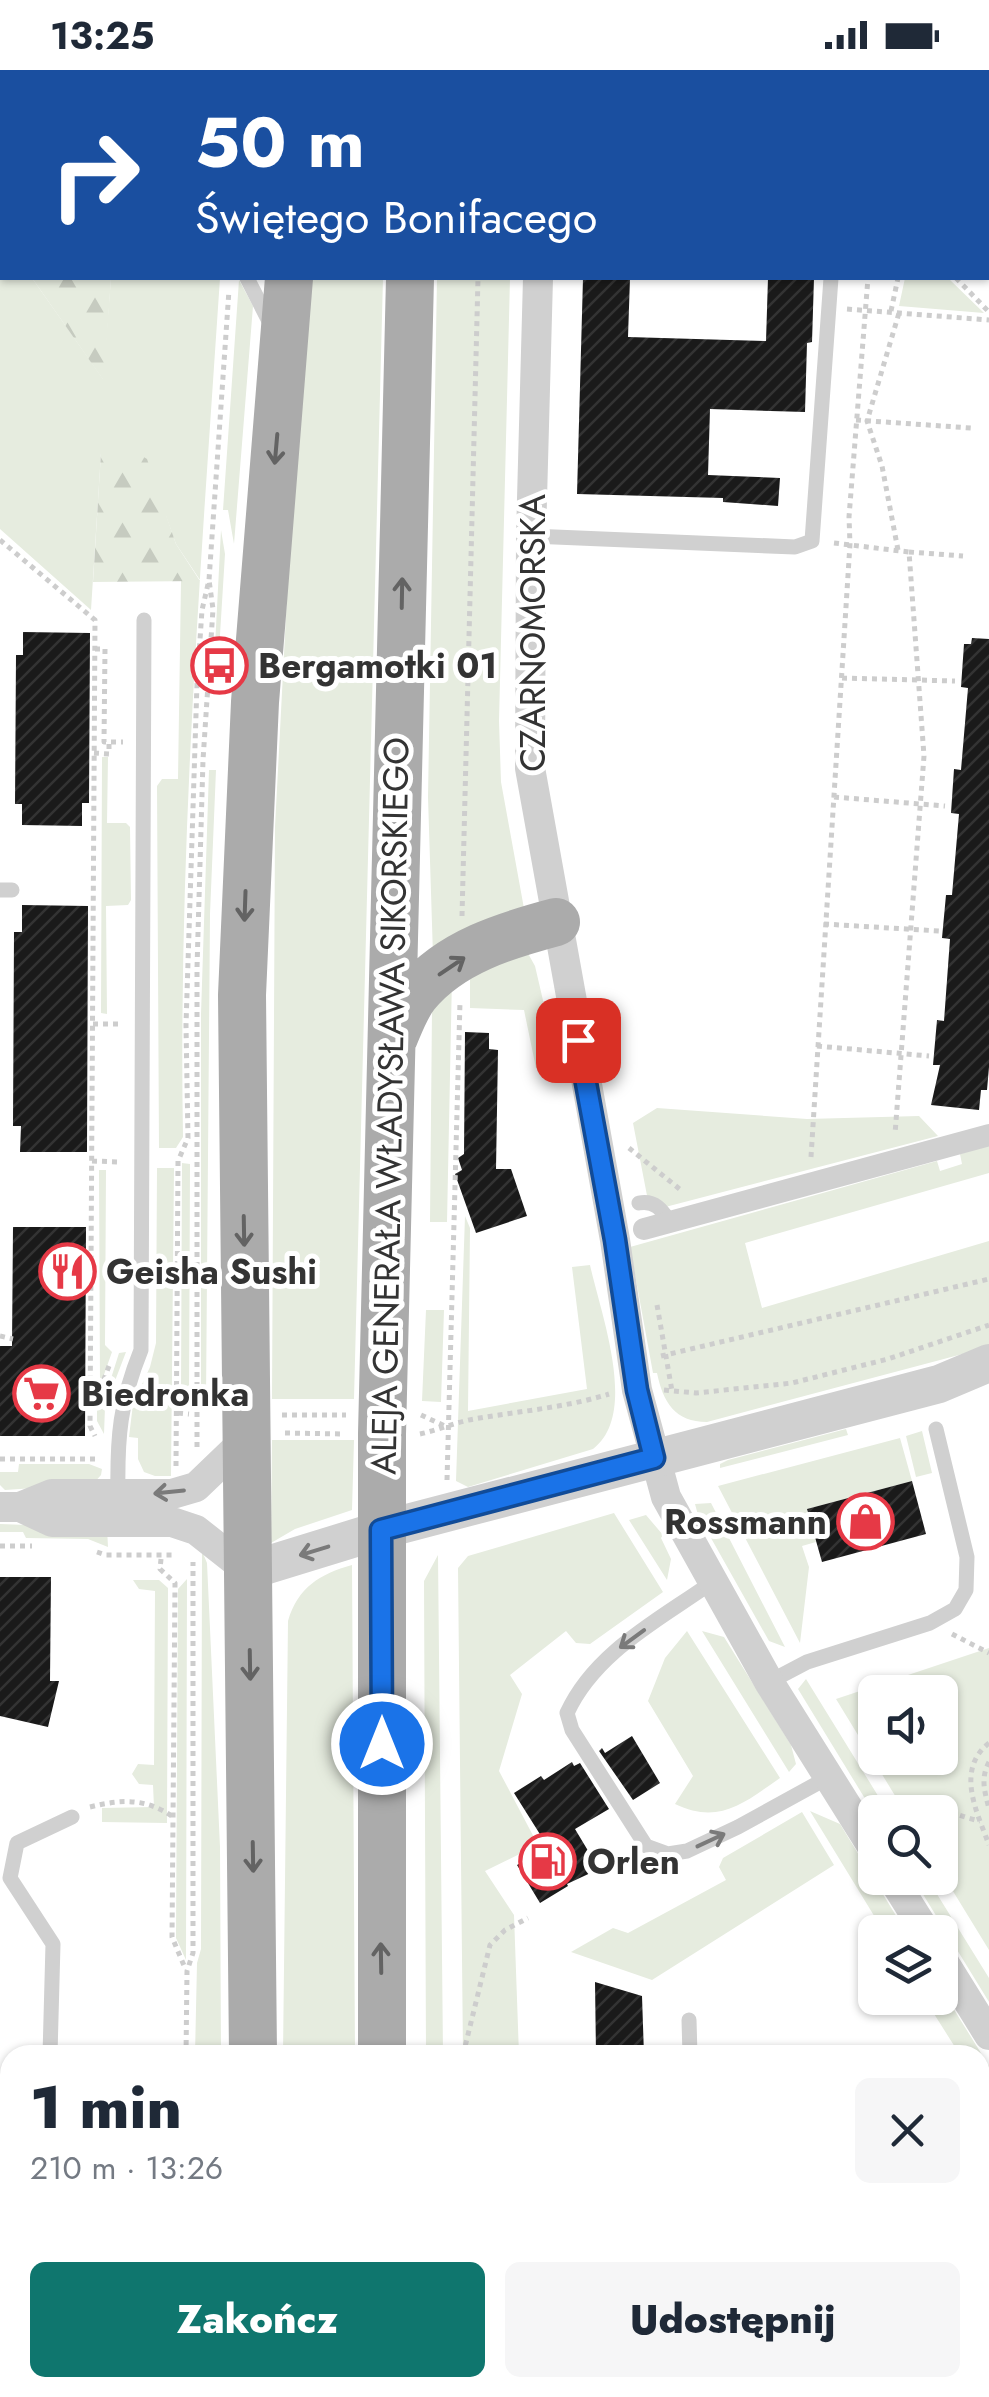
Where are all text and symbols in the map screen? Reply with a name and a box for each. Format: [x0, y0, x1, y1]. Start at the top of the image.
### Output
text: 13:25 [50, 8, 155, 63]
text: 50 m [195, 92, 365, 193]
icon: right [30, 110, 160, 240]
text: Świętego Bonifacego [195, 185, 597, 250]
one-way arrow [267, 432, 286, 464]
street label: CZARNOMORSKA [508, 494, 558, 772]
one-way arrow [393, 577, 412, 609]
bus stop icon: Bergamotki 01 [189, 636, 249, 696]
place label: Bergamotki 01 [258, 641, 497, 691]
street label: ALEJA GENERAŁA WŁADYSŁAWA SIKORSKIEGO [359, 737, 421, 1475]
one-way arrow [235, 890, 254, 922]
one-way arrow [437, 956, 465, 977]
pin [536, 998, 621, 1083]
icon: arrive [551, 1013, 606, 1068]
one-way arrow [234, 1214, 254, 1247]
restaurant icon: Geisha Sushi [37, 1242, 97, 1302]
place label: Geisha Sushi [106, 1247, 317, 1297]
supermarket icon: Biedronka [12, 1364, 72, 1424]
place label: Biedronka [81, 1369, 249, 1419]
one-way arrow [153, 1482, 186, 1501]
shop icon: Rossmann [836, 1492, 896, 1552]
place label: Rossmann [664, 1497, 827, 1547]
one-way arrow [299, 1543, 330, 1561]
one-way arrow [619, 1628, 646, 1649]
one-way arrow [240, 1649, 259, 1681]
map controls [858, 1675, 958, 2015]
button: sound [858, 1675, 958, 1775]
position arrow [330, 1692, 434, 1796]
button: search [858, 1795, 958, 1895]
one-way arrow [696, 1829, 726, 1848]
fuel station icon: Orlen [518, 1832, 578, 1892]
place label: Orlen [587, 1837, 680, 1887]
one-way arrow [244, 1840, 262, 1872]
button: layers [858, 1915, 958, 2015]
one-way arrow [372, 1942, 391, 1974]
text: 1 min [30, 2064, 182, 2151]
button: close [855, 2078, 960, 2183]
text: 210 m · 13:26 [30, 2145, 223, 2191]
button: Zakończ [30, 2262, 485, 2377]
button: Udostępnij [505, 2262, 960, 2377]

